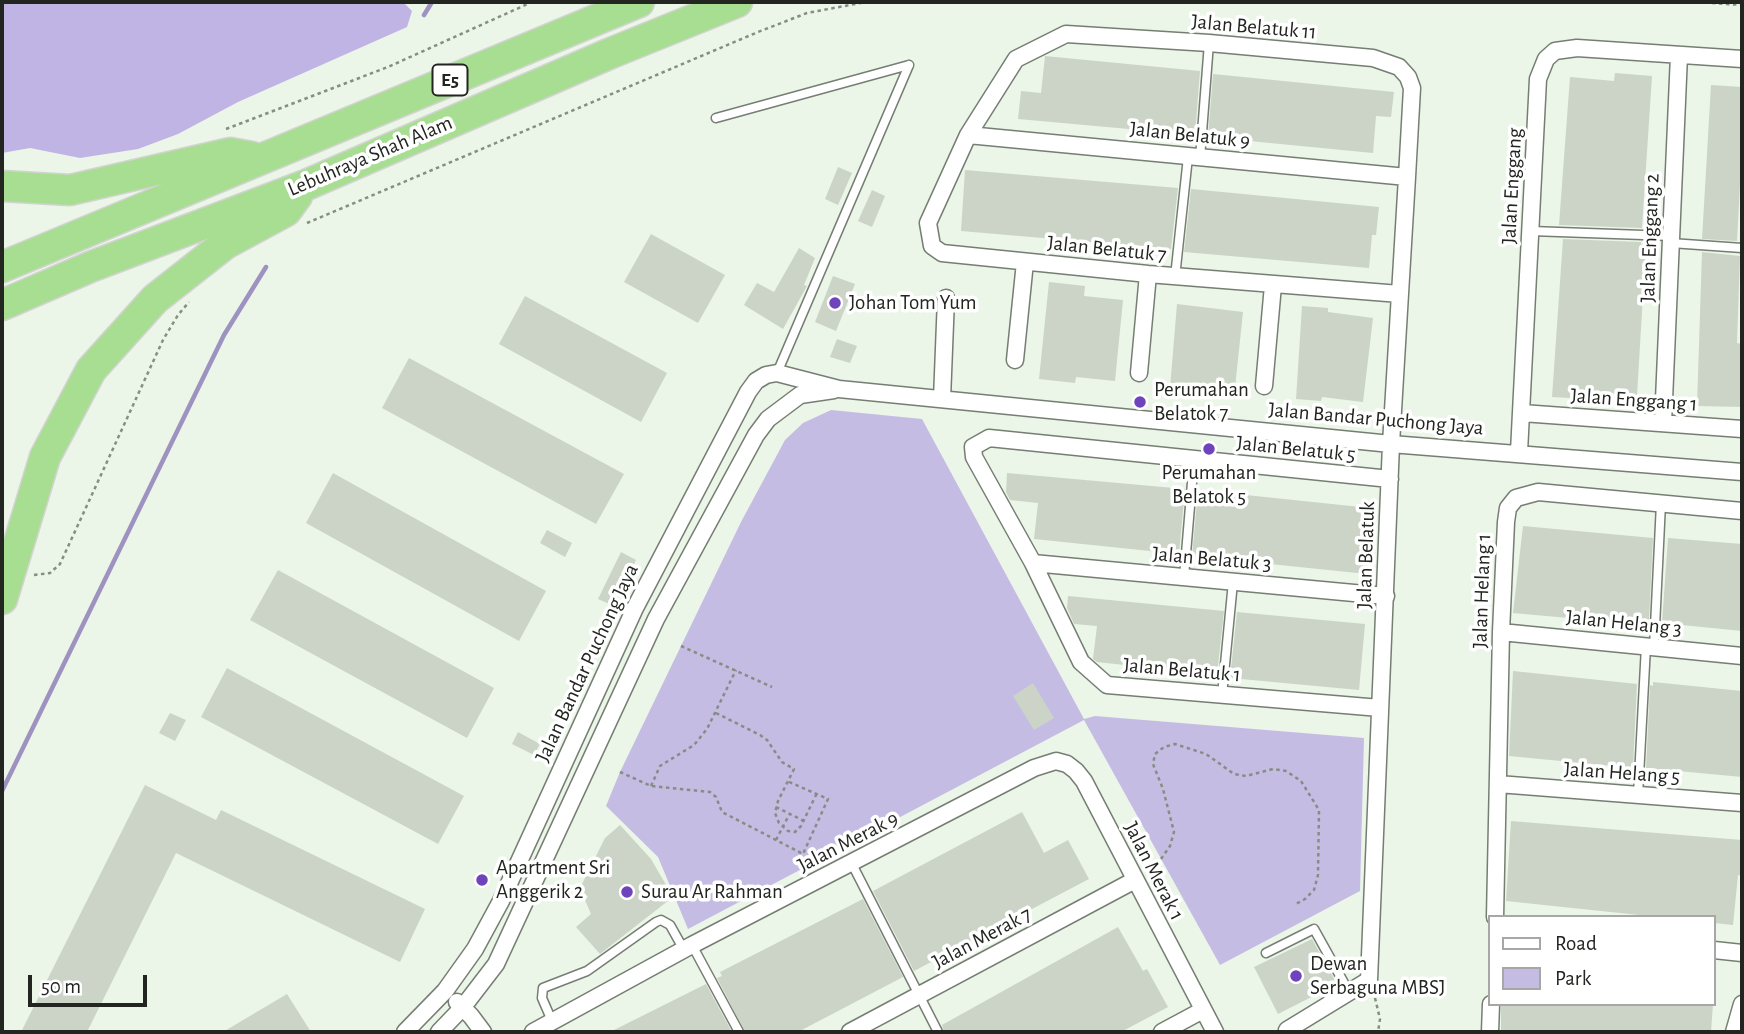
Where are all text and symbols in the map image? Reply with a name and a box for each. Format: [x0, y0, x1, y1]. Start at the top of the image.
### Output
street label: Jalan Belatuk 11 [1190, 9, 1318, 45]
road number: E5 [433, 64, 468, 96]
street label: Lebuhraya Shah Alam [284, 110, 456, 202]
street label: Jalan Belatuk 9 [1129, 116, 1251, 154]
street label: Jalan Enggang [1496, 127, 1528, 245]
street label: Jalan Enggang 2 [1635, 173, 1665, 303]
street label: Jalan Belatuk 7 [1046, 230, 1168, 268]
place label: Johan Tom Yum [849, 290, 976, 316]
marker: Johan Tom Yum [827, 295, 843, 311]
place label: Perumahan Belatok 7 [1154, 377, 1249, 427]
street label: Jalan Enggang 1 [1570, 383, 1698, 417]
marker: Perumahan Belatok 7 [1132, 394, 1148, 410]
street label: Jalan Bandar Puchong Jaya [1267, 397, 1485, 441]
street label: Jalan Belatuk 5 [1235, 430, 1357, 468]
marker: Perumahan Belatok 5 [1201, 441, 1217, 457]
place label: Perumahan Belatok 5 [1162, 460, 1256, 510]
street label: Jalan Belatuk [1352, 501, 1380, 609]
street label: Jalan Helang 1 [1467, 533, 1497, 649]
street label: Jalan Belatuk 3 [1151, 541, 1273, 577]
street label: Jalan Bandar Puchong Jaya [530, 560, 644, 766]
street label: Jalan Helang 3 [1565, 604, 1683, 642]
street label: Jalan Belatuk 1 [1122, 652, 1242, 688]
street label: Jalan Helang 5 [1563, 756, 1681, 790]
street label: Jalan Merak 9 [793, 806, 903, 878]
street label: Jalan Merak 1 [1118, 818, 1190, 924]
place label: Apartment Sri Anggerik 2 [496, 855, 610, 905]
marker: Apartment Sri Anggerik 2 [474, 872, 490, 888]
place label: Surau Ar Rahman [641, 879, 783, 905]
marker: Surau Ar Rahman [619, 884, 635, 900]
street label: Jalan Merak 7 [928, 901, 1036, 975]
legend [1488, 915, 1716, 1006]
text: Road [1555, 933, 1597, 954]
place label: Dewan Serbaguna MBSJ [1310, 951, 1445, 1001]
scale bar [32, 960, 150, 1004]
marker: Dewan Serbaguna MBSJ [1288, 968, 1304, 984]
text: Park [1555, 968, 1591, 989]
text: 50 m [41, 976, 81, 997]

